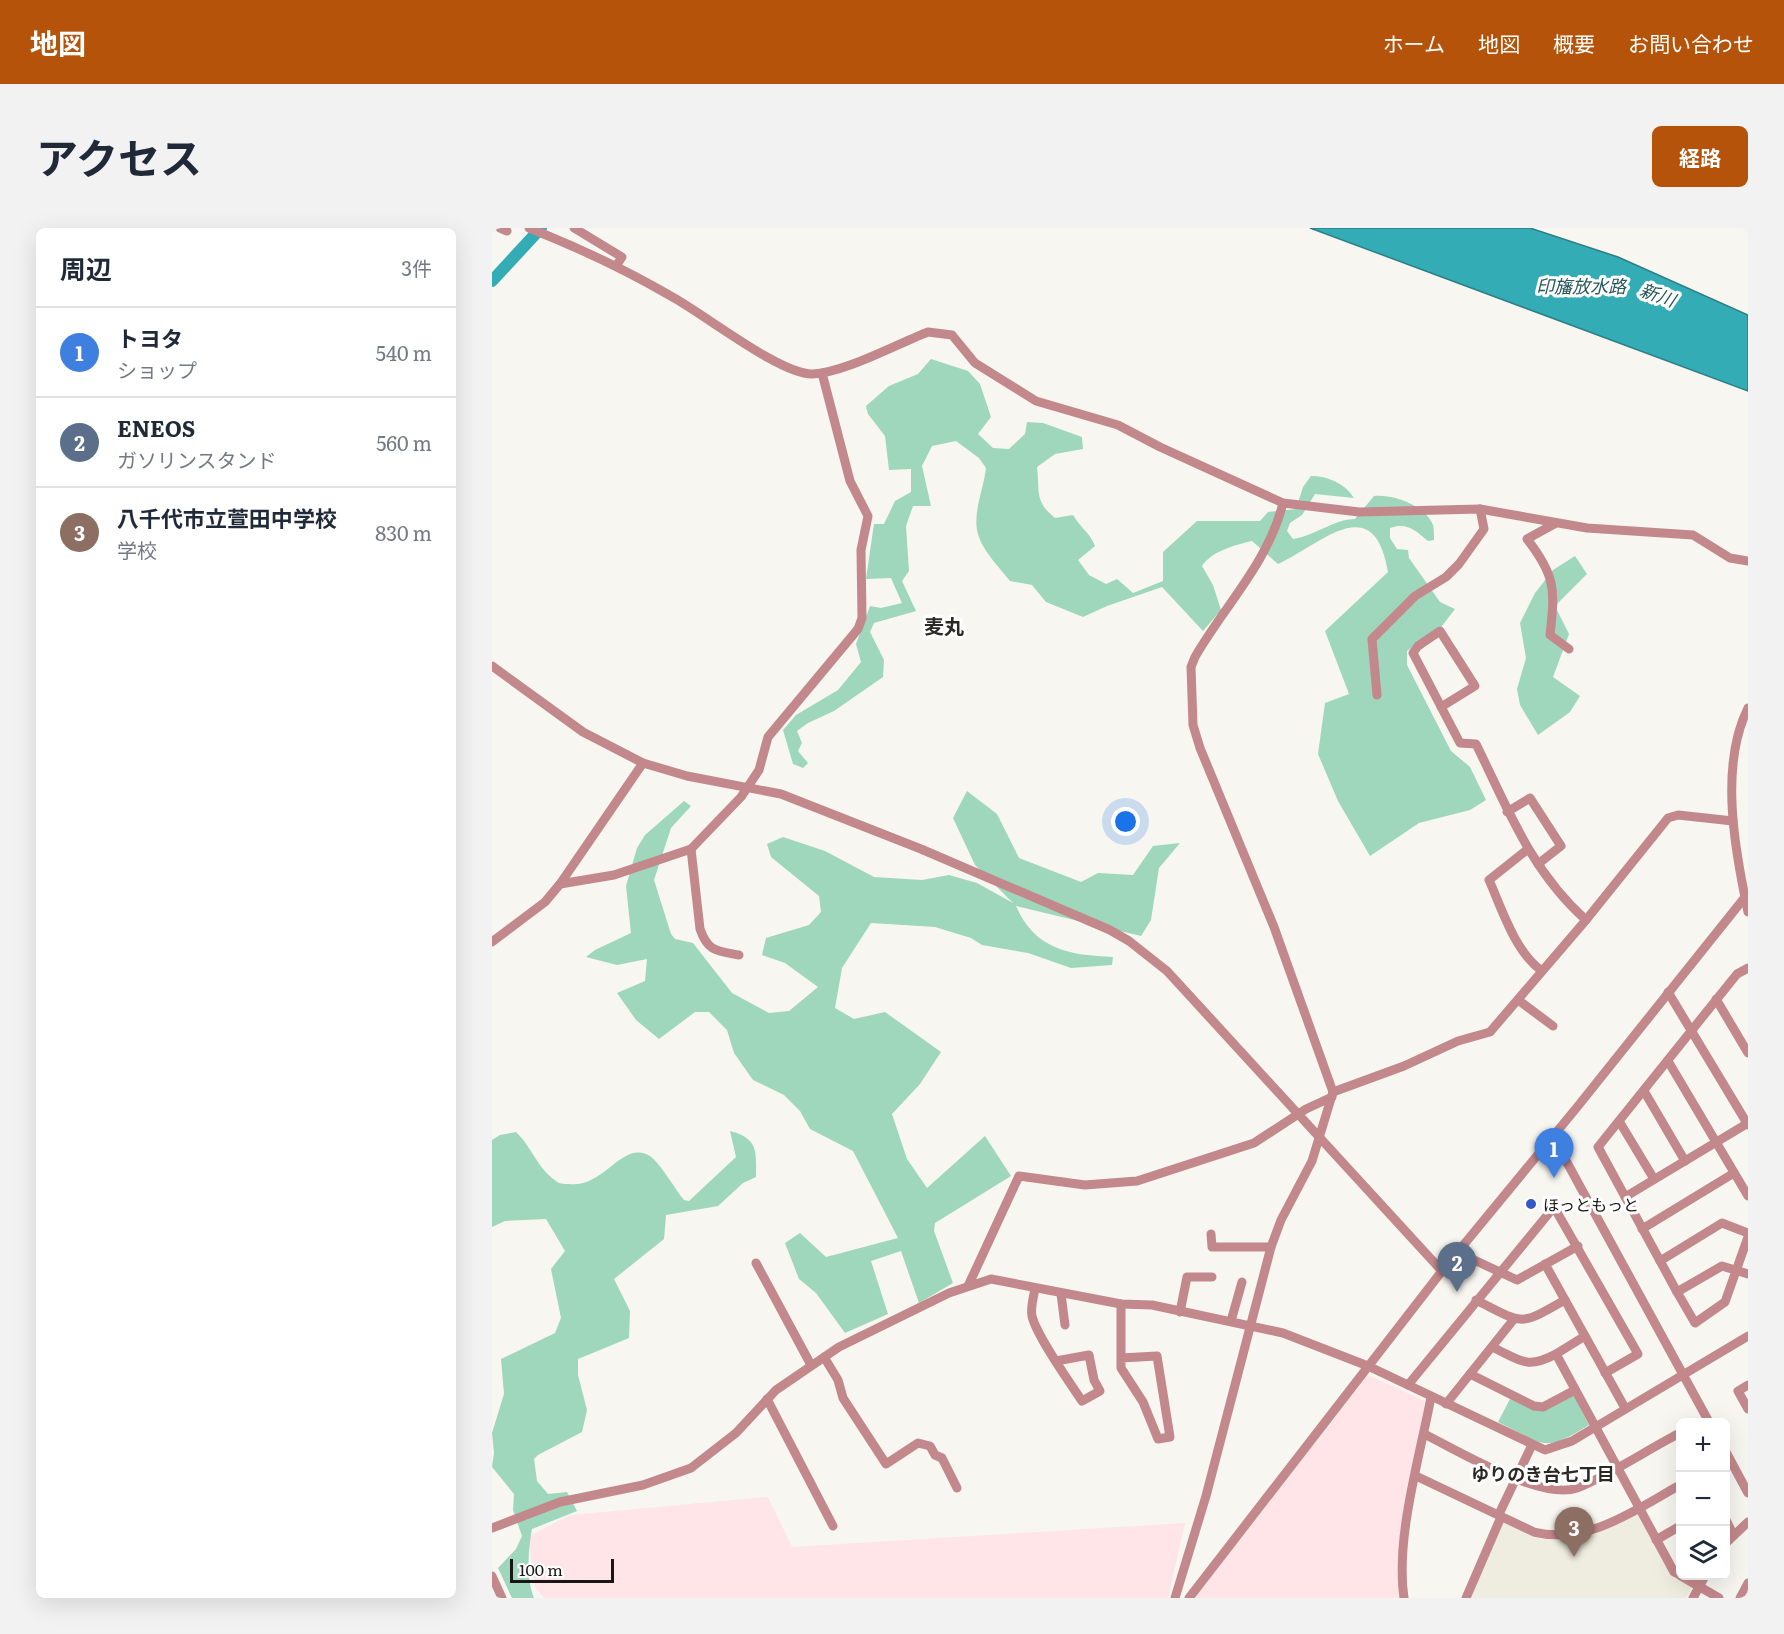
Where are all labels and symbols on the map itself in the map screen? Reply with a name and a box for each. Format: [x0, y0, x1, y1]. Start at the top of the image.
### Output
water label: 印旛放水路 [1536, 272, 1628, 299]
water label: 新川 [1636, 275, 1681, 314]
district label: 麦丸 [924, 610, 964, 640]
your location [1111, 807, 1140, 836]
pin: 1 [1534, 1128, 1574, 1178]
place label: ほっともっと [1543, 1192, 1639, 1216]
marker: ほっともっと [1524, 1197, 1538, 1211]
pin: 2 [1438, 1242, 1476, 1292]
district label: ゆりのき台七丁目 [1471, 1460, 1615, 1487]
pin: 3 [1554, 1508, 1594, 1557]
scale bar [510, 1556, 614, 1584]

